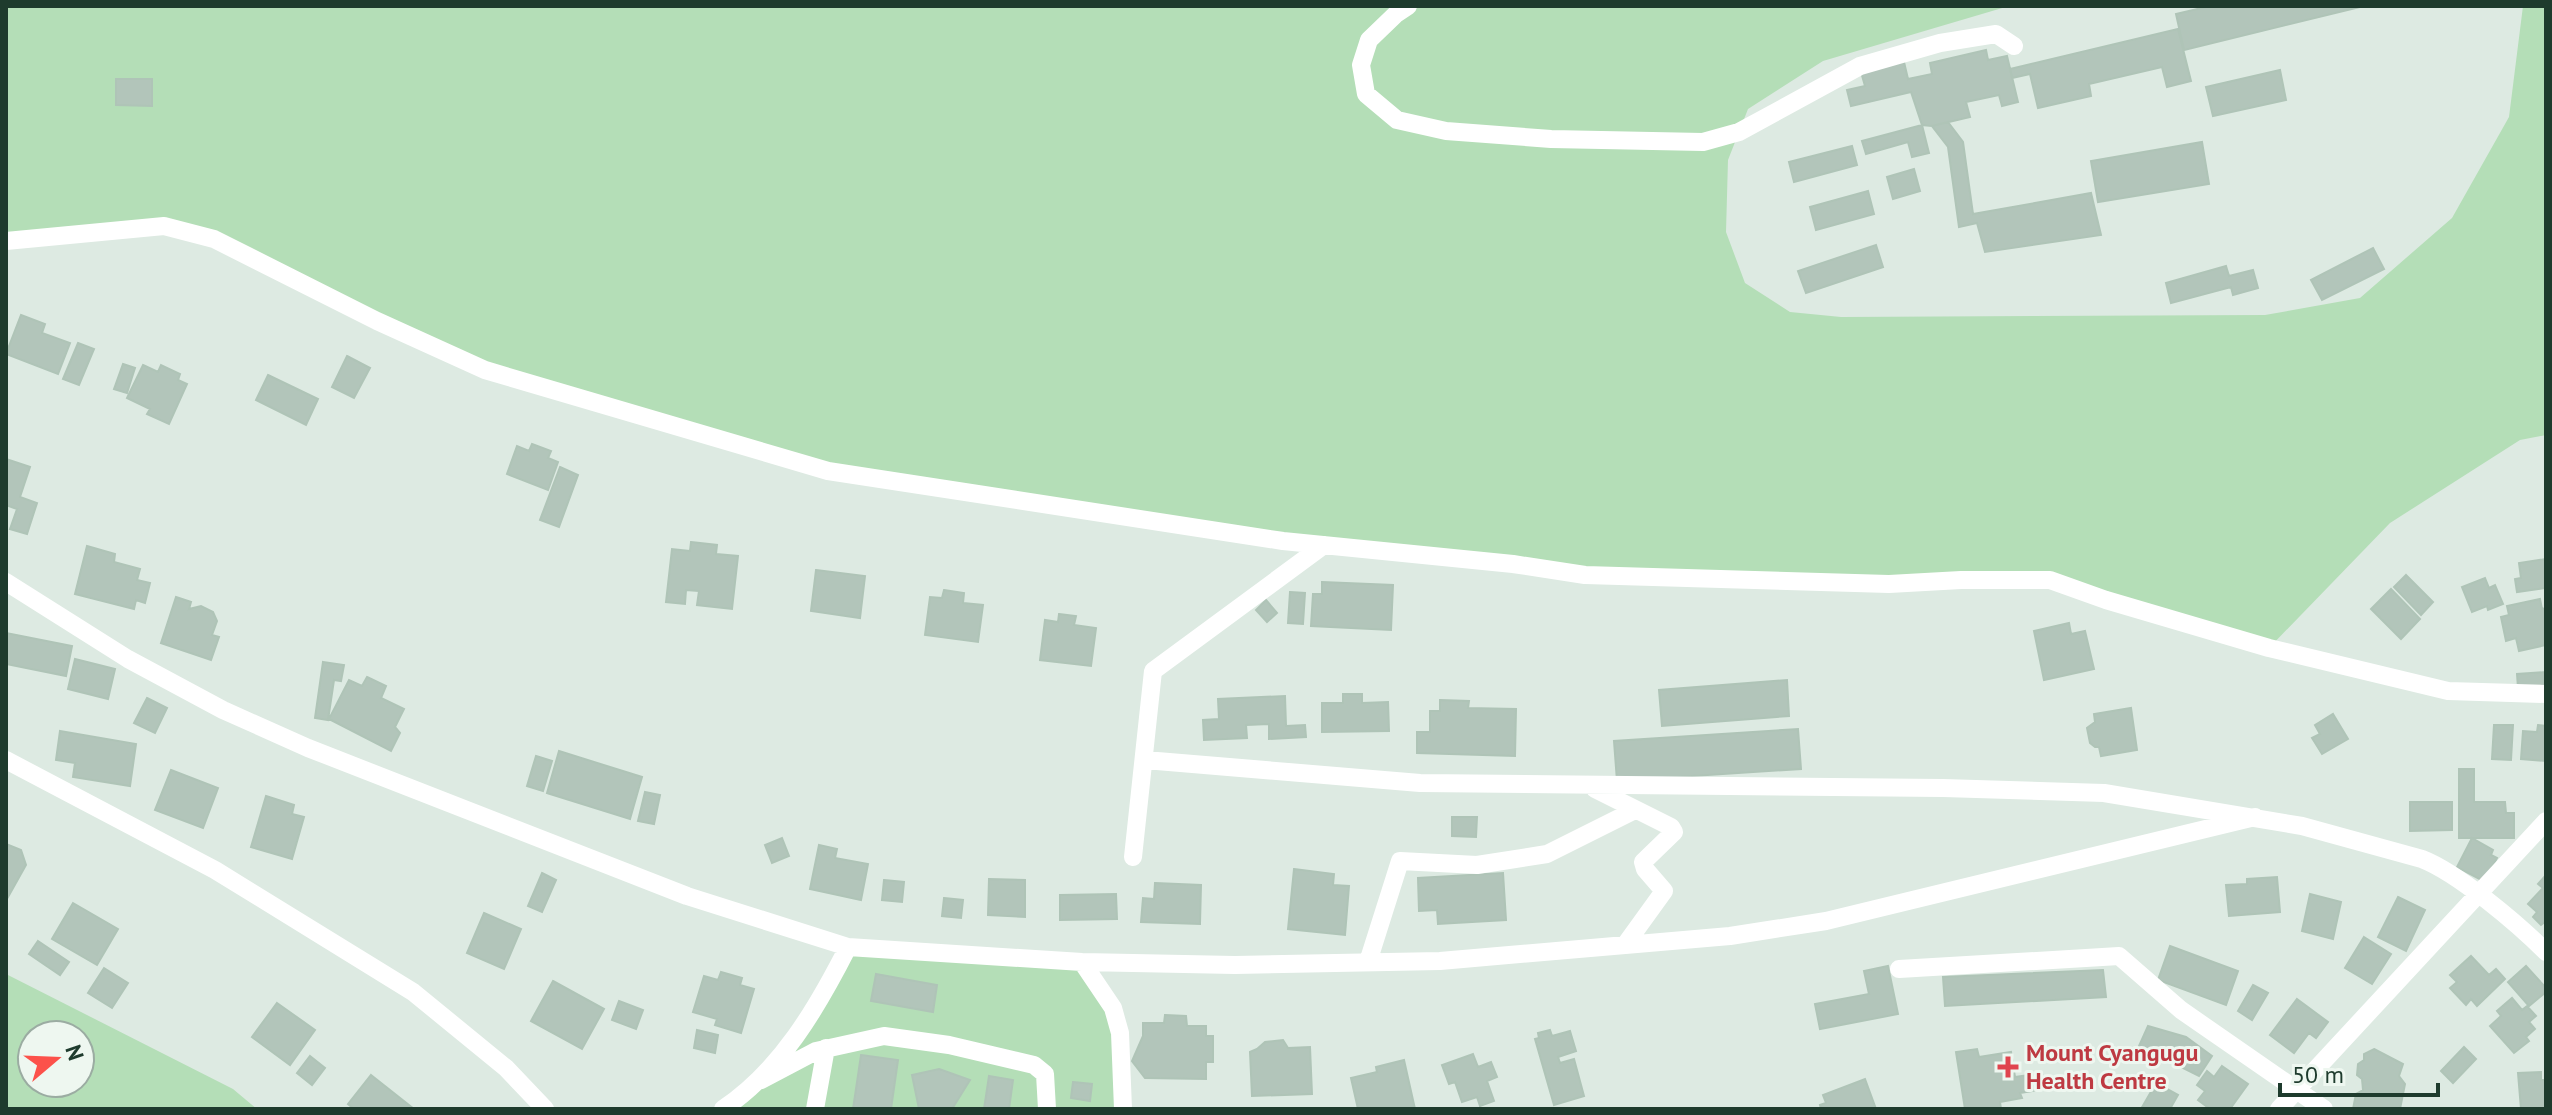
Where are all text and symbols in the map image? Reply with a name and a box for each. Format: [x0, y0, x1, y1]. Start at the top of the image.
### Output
north arrow [16, 1019, 96, 1099]
place label: Mount Cyangugu Health Centre [2026, 1037, 2198, 1096]
text: N [59, 1041, 91, 1064]
scale bar [2280, 1047, 2438, 1097]
marker: Mount Cyangugu Health Centre [1997, 1056, 2019, 1078]
text: 50 m [2292, 1059, 2344, 1090]

